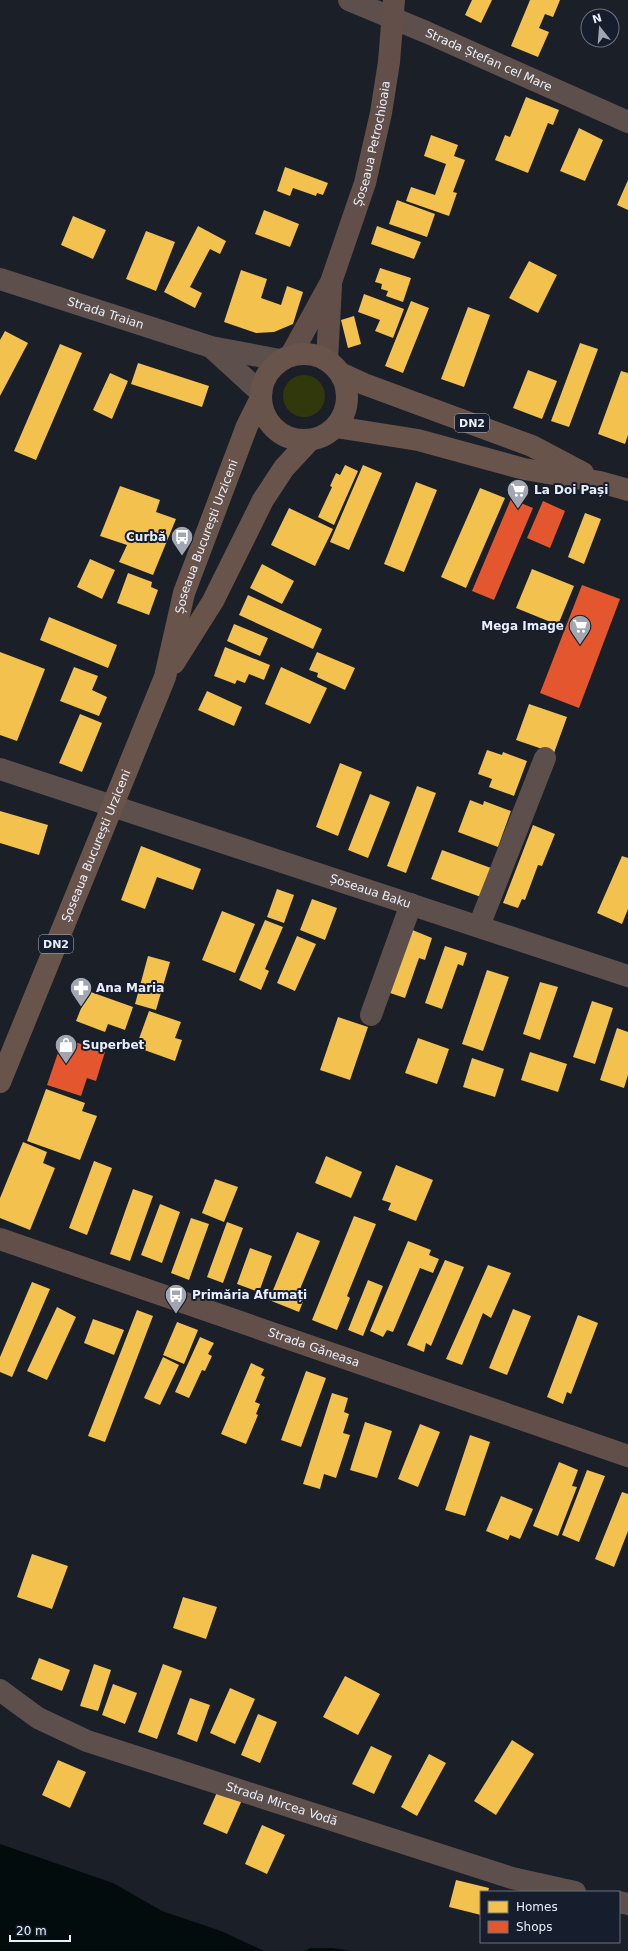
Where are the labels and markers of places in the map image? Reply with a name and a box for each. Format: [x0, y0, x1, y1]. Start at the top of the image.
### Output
supermarket icon: La Doi Pași [505, 477, 531, 510]
place label: La Doi Pași [534, 483, 608, 497]
bus stop icon: Curbă [169, 524, 195, 557]
place label: Curbă [126, 530, 166, 544]
supermarket icon: Mega Image [567, 613, 593, 646]
place label: Mega Image [481, 619, 564, 633]
pharmacy icon: Ana Maria [68, 975, 94, 1008]
place label: Ana Maria [96, 981, 164, 995]
shop icon: Superbet [53, 1032, 79, 1065]
place label: Superbet [82, 1038, 145, 1052]
bus stop icon: Primăria Afumați [163, 1282, 189, 1315]
place label: Primăria Afumați [192, 1288, 307, 1302]

